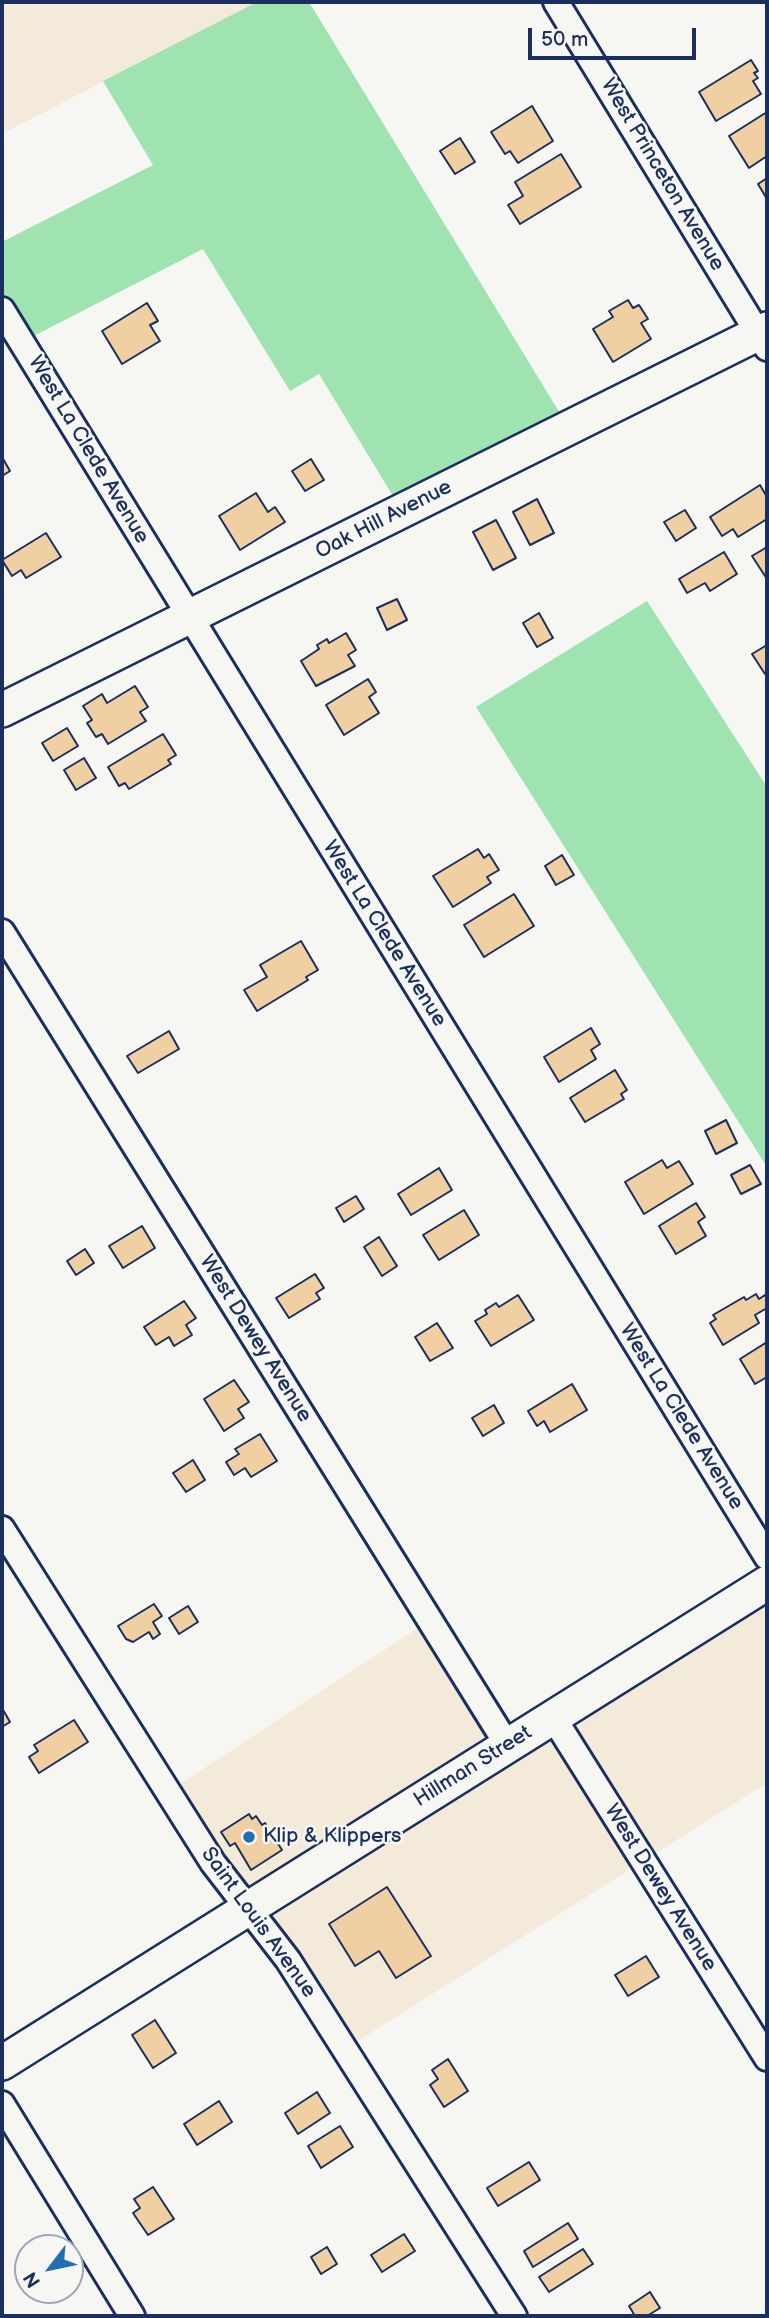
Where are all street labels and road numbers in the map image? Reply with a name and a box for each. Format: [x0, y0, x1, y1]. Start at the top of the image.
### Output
street label: West Princeton Avenue [595, 74, 729, 276]
street label: West La Clede Avenue [22, 352, 154, 548]
street label: Oak Hill Avenue [312, 475, 456, 565]
street label: West La Clede Avenue [316, 836, 452, 1032]
street label: West Dewey Avenue [193, 1251, 317, 1427]
street label: West La Clede Avenue [613, 1319, 749, 1515]
street label: Hillman Street [409, 1721, 537, 1813]
street label: West Dewey Avenue [598, 1800, 722, 1976]
street label: Saint Louis Avenue [195, 1843, 321, 2003]

